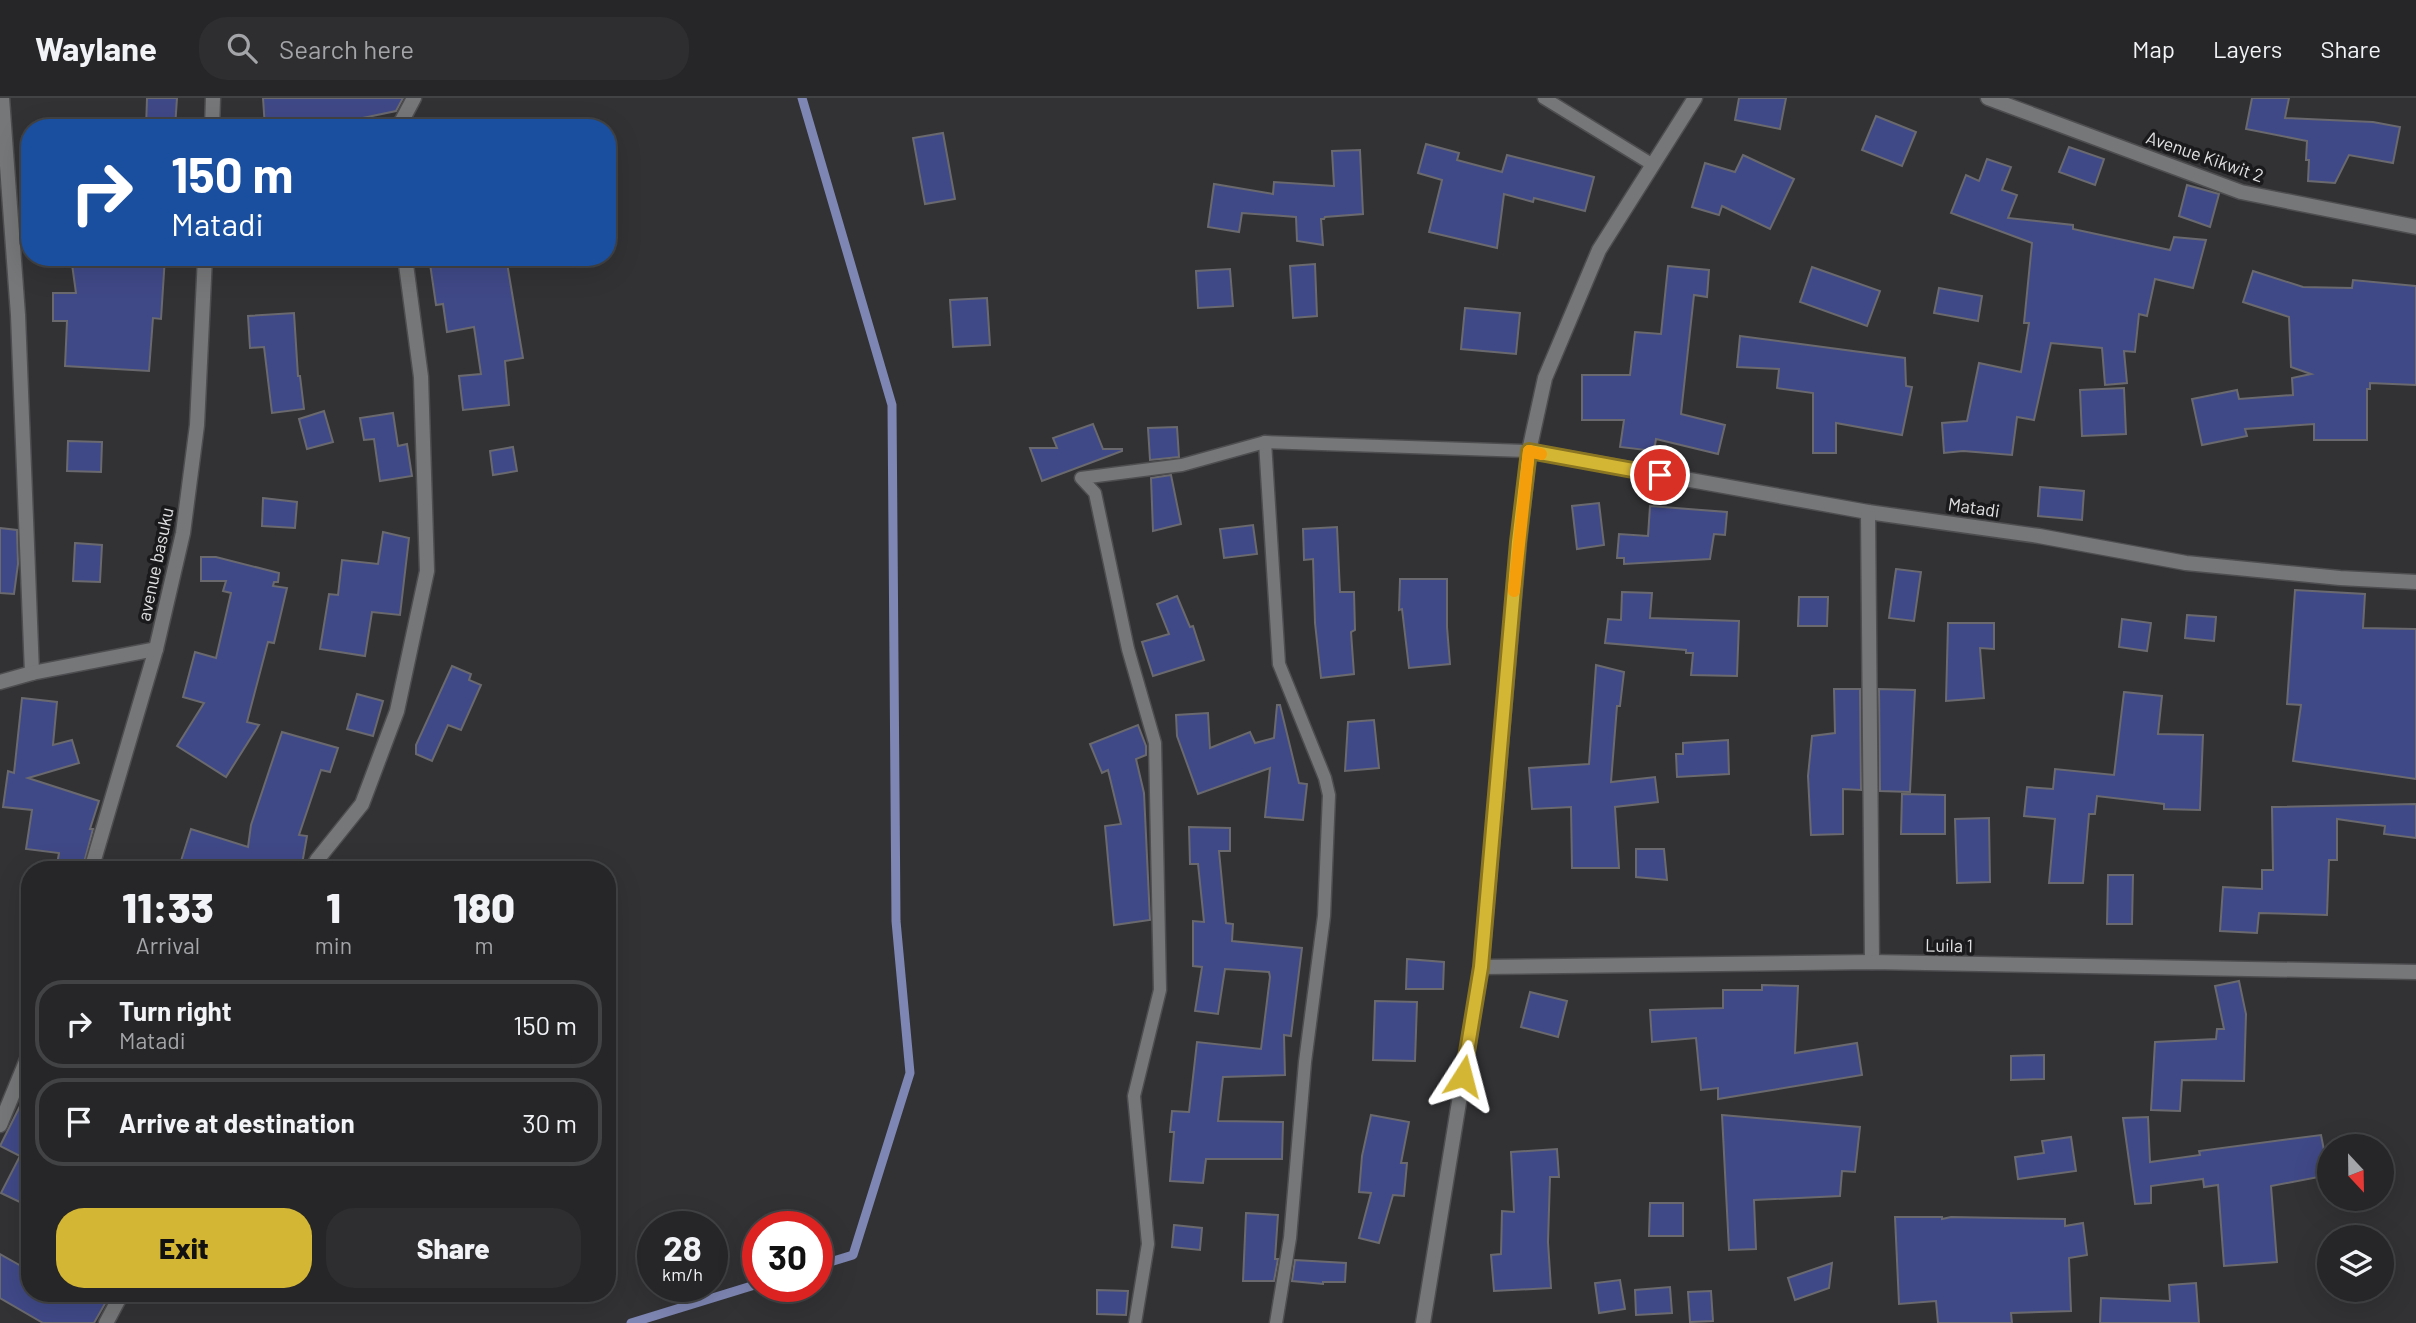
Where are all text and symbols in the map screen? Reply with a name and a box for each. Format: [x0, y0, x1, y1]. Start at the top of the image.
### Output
search box [199, 17, 689, 80]
text: Waylane [35, 28, 157, 68]
icon: search [223, 29, 261, 67]
text: Search here [279, 33, 414, 64]
text: Map [2132, 34, 2175, 63]
text: Layers [2213, 34, 2282, 63]
text: Share [2320, 34, 2381, 63]
street label: Avenue Kikwit 2 [2143, 126, 2267, 186]
text: 150 m [171, 144, 293, 203]
icon: right [56, 147, 147, 238]
text: Matadi [171, 204, 264, 242]
pin [1630, 445, 1690, 505]
icon: arrive [1641, 456, 1679, 494]
street label: Matadi [1947, 492, 2001, 522]
street label: avenue basuku [132, 505, 178, 623]
text: 11:33 [122, 881, 214, 931]
text: 1 [326, 881, 341, 931]
text: 180 [453, 881, 515, 931]
text: Arrival [136, 931, 200, 959]
text: min [315, 931, 352, 959]
text: m [475, 931, 494, 959]
street label: Luila 1 [1925, 934, 1973, 956]
text: Turn right [119, 995, 232, 1026]
icon: right [60, 1005, 98, 1043]
text: 150 m [513, 1009, 577, 1040]
text: Matadi [119, 1026, 186, 1054]
position arrow [1426, 1039, 1500, 1113]
icon: arrive [60, 1103, 98, 1141]
text: Arrive at destination [119, 1107, 355, 1138]
text: 30 m [522, 1107, 577, 1138]
north arrow [2317, 1134, 2394, 1211]
map controls [2317, 1134, 2394, 1302]
button: Exit [56, 1208, 312, 1288]
button: Share [326, 1208, 581, 1288]
speed limit sign: 30 [742, 1211, 833, 1302]
button: layers [2317, 1225, 2394, 1302]
text: 28 [663, 1226, 702, 1268]
text: km/h [662, 1263, 703, 1285]

